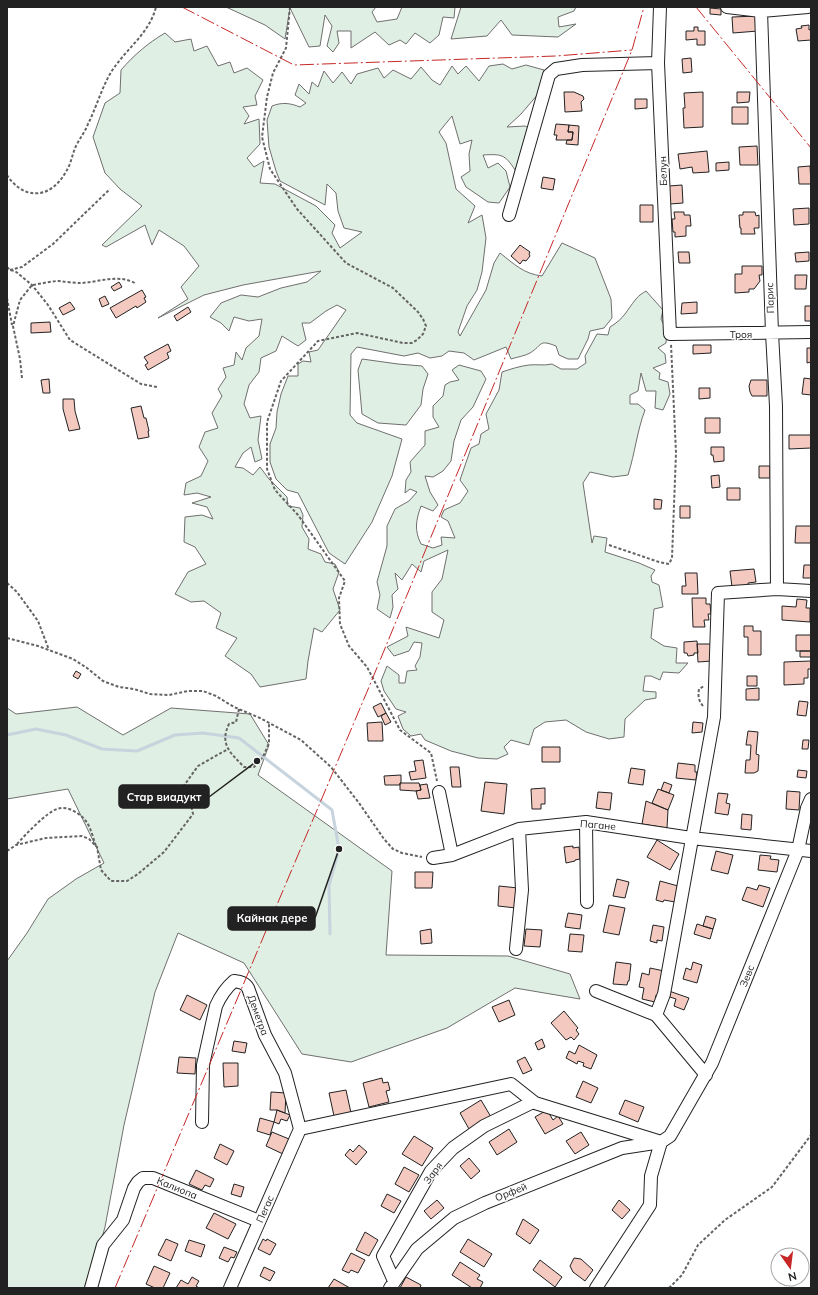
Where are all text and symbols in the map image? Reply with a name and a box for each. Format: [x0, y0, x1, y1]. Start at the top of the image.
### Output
street label: Белун [656, 156, 670, 186]
street label: Парис [763, 282, 777, 314]
street label: Троя [730, 328, 752, 341]
callout: Стар виадукт [119, 785, 209, 808]
text: Стар виадукт [127, 790, 202, 804]
street label: Пагане [580, 817, 617, 833]
callout: Кайнак дере [228, 907, 315, 930]
text: Кайнак дере [237, 911, 307, 925]
street label: Зевс [737, 963, 757, 989]
street label: Деметра [245, 993, 271, 1037]
street label: Заря [421, 1159, 445, 1187]
street label: Калиопа [155, 1174, 199, 1202]
street label: Орфей [493, 1180, 529, 1204]
street label: Пегас [253, 1193, 277, 1225]
north arrow [770, 1247, 810, 1287]
text: N [787, 1269, 798, 1285]

